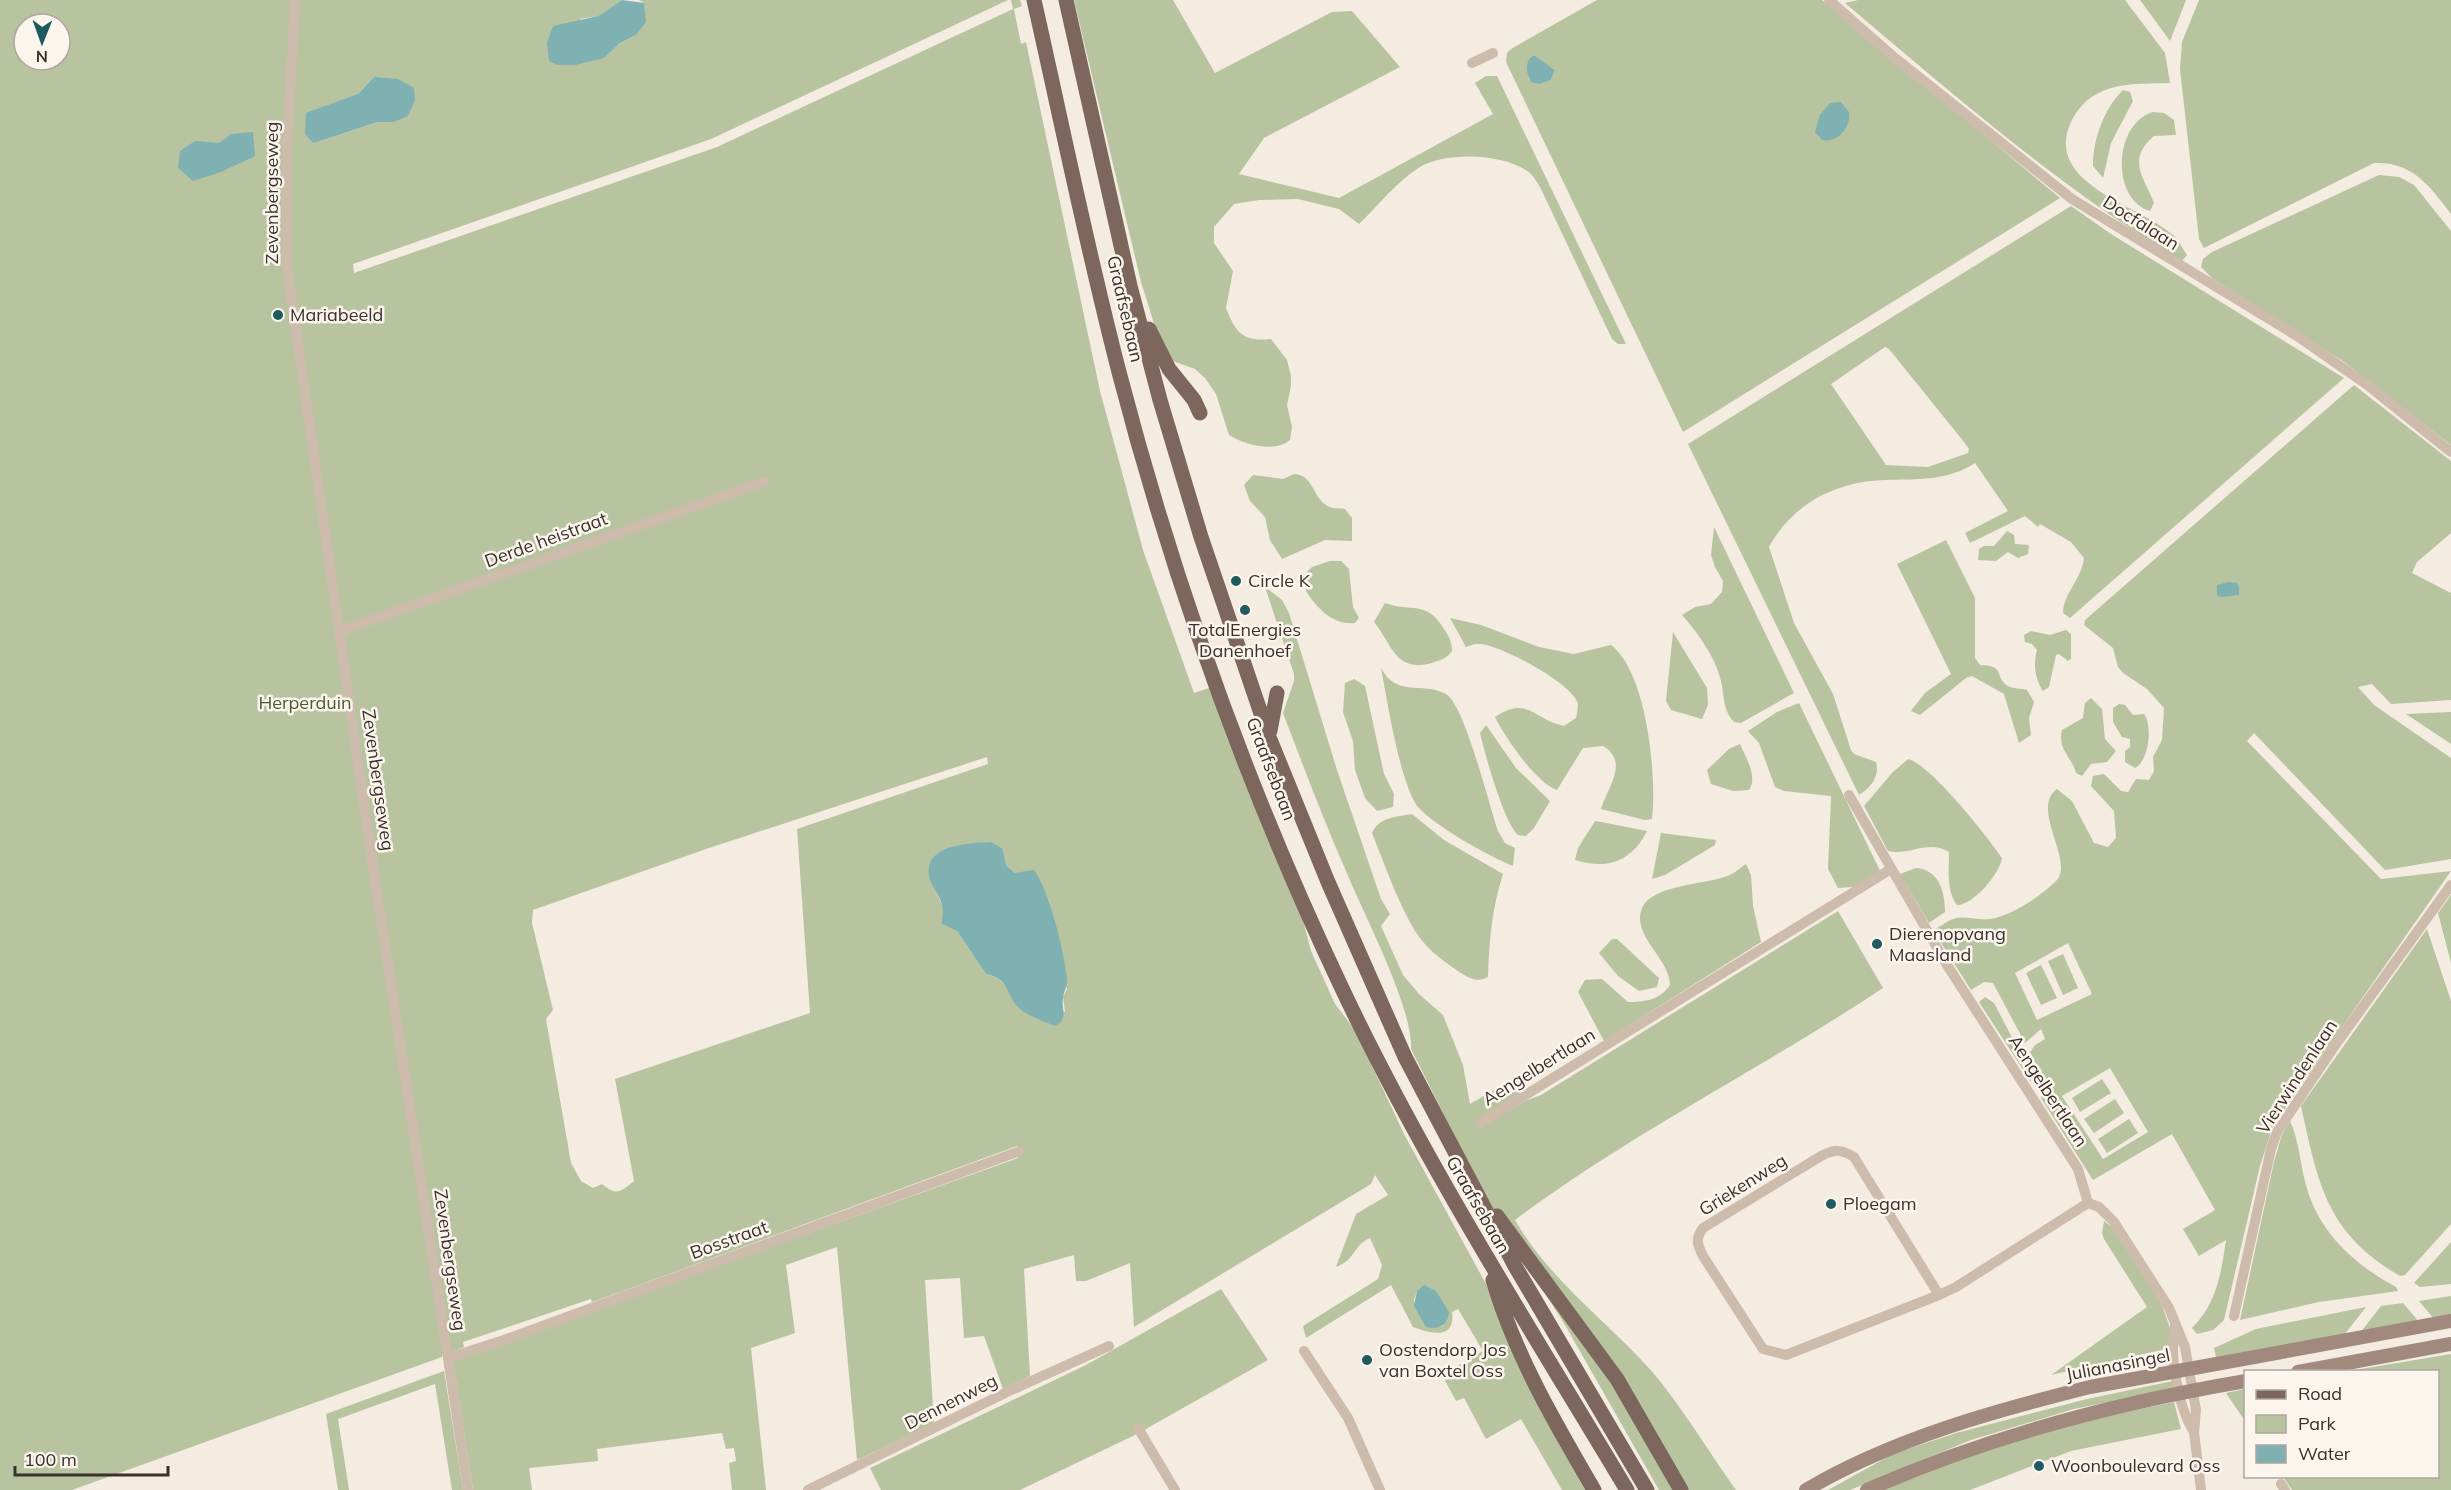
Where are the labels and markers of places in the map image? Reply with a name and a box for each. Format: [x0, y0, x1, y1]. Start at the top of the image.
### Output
place label: Mariabeeld [290, 303, 383, 326]
marker: Mariabeeld [271, 308, 285, 322]
place label: Circle K [1248, 569, 1311, 592]
marker: Circle K [1229, 574, 1243, 588]
marker: TotalEnergies Danenhoef [1238, 603, 1252, 617]
place label: TotalEnergies Danenhoef [1189, 618, 1301, 662]
place label: Dierenopvang Maasland [1889, 922, 2006, 966]
marker: Dierenopvang Maasland [1870, 937, 1884, 951]
place label: Ploegam [1843, 1192, 1917, 1215]
marker: Ploegam [1824, 1197, 1838, 1211]
place label: Oostendorp Jos van Boxtel Oss [1379, 1338, 1507, 1382]
marker: Oostendorp Jos van Boxtel Oss [1360, 1353, 1374, 1367]
place label: Woonboulevard Oss [2051, 1454, 2220, 1477]
marker: Woonboulevard Oss [2032, 1459, 2046, 1473]

